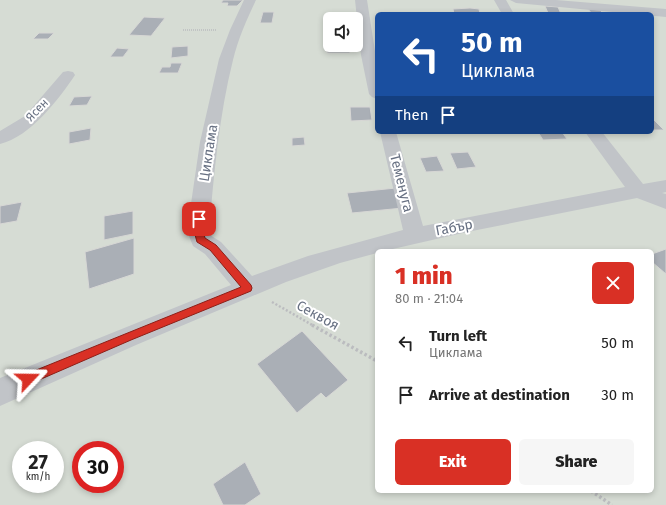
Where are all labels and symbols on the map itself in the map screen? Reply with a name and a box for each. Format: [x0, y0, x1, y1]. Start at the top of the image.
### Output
street label: Ясен [23, 96, 51, 124]
street label: Циклама [196, 123, 221, 183]
street label: Теменуга [386, 152, 417, 214]
pin [182, 202, 216, 236]
street label: Габър [434, 216, 474, 239]
street label: Секвоя [293, 297, 342, 334]
position arrow [7, 358, 49, 400]
speed limit sign: 30 [72, 441, 124, 493]

